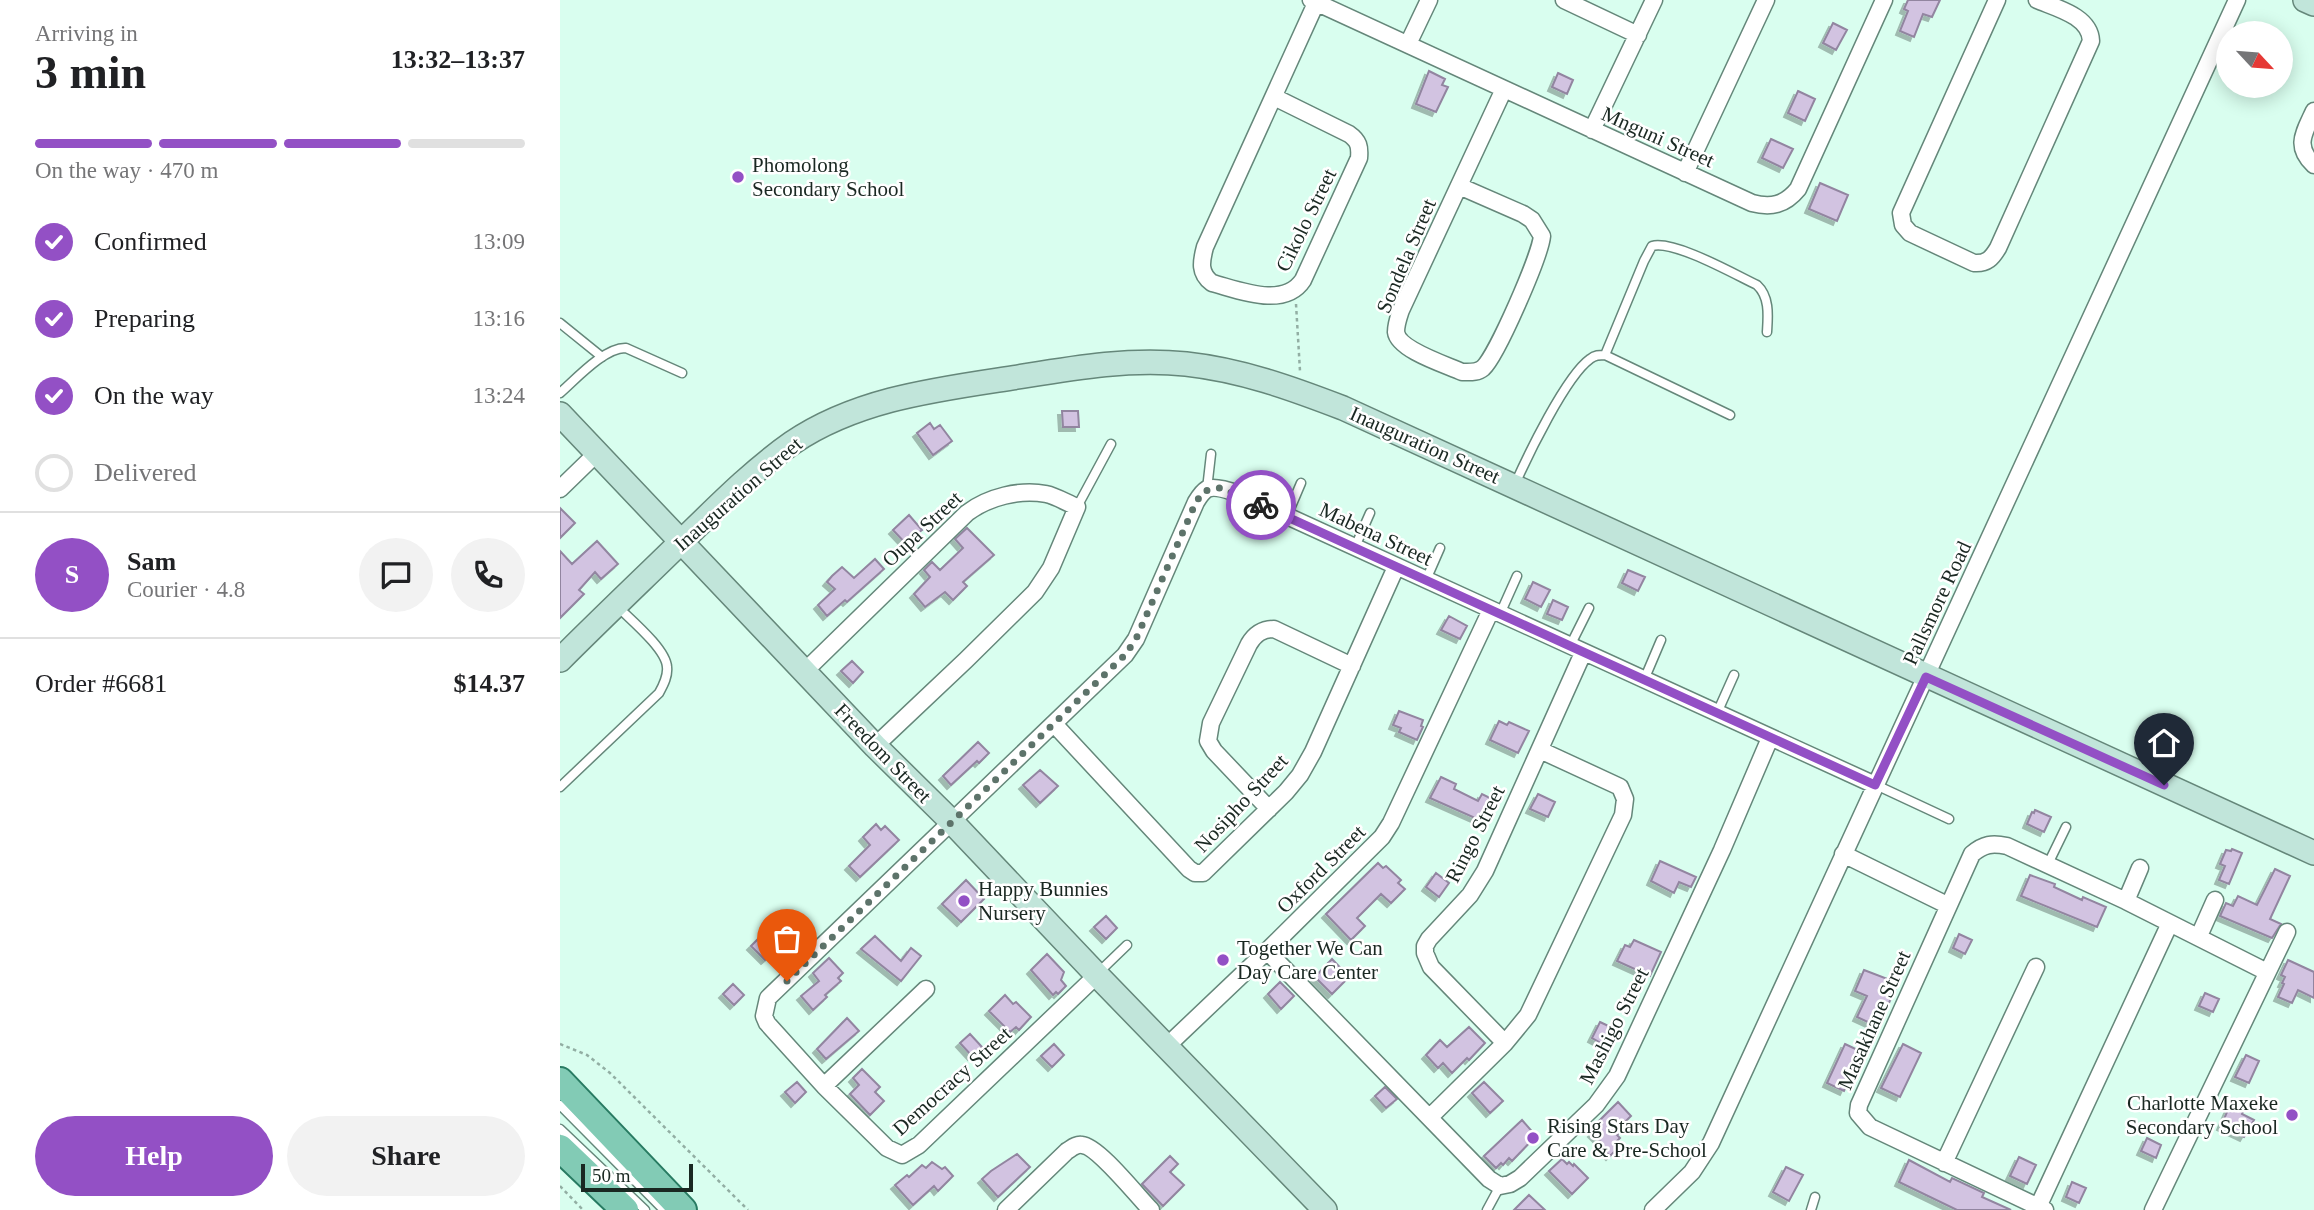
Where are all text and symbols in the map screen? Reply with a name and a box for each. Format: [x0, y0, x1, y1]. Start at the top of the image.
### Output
text: Arriving in [35, 21, 138, 46]
north arrow [2216, 21, 2292, 98]
map controls [2216, 21, 2293, 98]
text: 13:32–13:37 [391, 45, 525, 74]
text: 3 min [35, 47, 146, 98]
street label: Mnguni Street [1598, 101, 1718, 173]
place label: Phomolong Secondary School [752, 153, 904, 201]
text: On the way · 470 m [35, 158, 218, 183]
street label: Cikolo Street [1271, 165, 1341, 275]
marker: Phomolong Secondary School [730, 169, 746, 185]
street label: Sondela Street [1371, 195, 1441, 317]
icon: check [35, 223, 73, 261]
text: Confirmed [94, 227, 207, 256]
text: 13:09 [473, 229, 525, 254]
icon: check [35, 300, 73, 338]
text: Preparing [94, 304, 195, 333]
text: 13:16 [473, 306, 525, 331]
icon: check [35, 377, 73, 415]
text: On the way [94, 381, 214, 410]
text: 13:24 [473, 383, 525, 408]
street label: Inauguration Street [1346, 401, 1504, 489]
street label: Inauguration Street [669, 432, 807, 556]
text: Delivered [94, 458, 197, 487]
courier [1226, 470, 1296, 540]
street label: Oupa Street [877, 486, 967, 572]
icon: bike [1242, 486, 1280, 524]
street label: Mabena Street [1316, 497, 1436, 571]
street label: Pallsmore Road [1898, 537, 1976, 669]
button: chat [359, 538, 433, 612]
button: phone [451, 538, 525, 612]
text: Sam [127, 547, 176, 576]
text: S [65, 560, 79, 589]
text: Courier · 4.8 [127, 577, 245, 602]
text: Order #6681 [35, 669, 167, 698]
text: $14.37 [454, 669, 525, 698]
street label: Freedom Street [830, 698, 937, 808]
pin [2134, 713, 2194, 785]
icon: home [2145, 724, 2183, 762]
street label: Nosipho Street [1189, 749, 1293, 857]
street label: Ringo Street [1440, 781, 1510, 886]
street label: Oxford Street [1272, 820, 1370, 918]
place label: Happy Bunnies Nursery [978, 877, 1108, 925]
marker: Happy Bunnies Nursery [956, 893, 972, 909]
pin [757, 909, 817, 981]
icon: bag [768, 920, 806, 958]
place label: Together We Can Day Care Center [1237, 936, 1383, 984]
street label: Masakhane Street [1833, 947, 1916, 1093]
marker: Together We Can Day Care Center [1215, 952, 1231, 968]
street label: Mashigo Street [1574, 963, 1654, 1088]
street label: Democracy Street [888, 1021, 1016, 1140]
place label: Charlotte Maxeke Secondary School [2126, 1091, 2278, 1139]
marker: Charlotte Maxeke Secondary School [2284, 1107, 2300, 1123]
place label: Rising Stars Day Care & Pre-School [1547, 1114, 1707, 1162]
button: Help [35, 1116, 273, 1196]
button: Share [287, 1116, 525, 1196]
marker: Rising Stars Day Care & Pre-School [1525, 1130, 1541, 1146]
scale bar [581, 1161, 693, 1193]
text: 50 m [592, 1165, 631, 1186]

